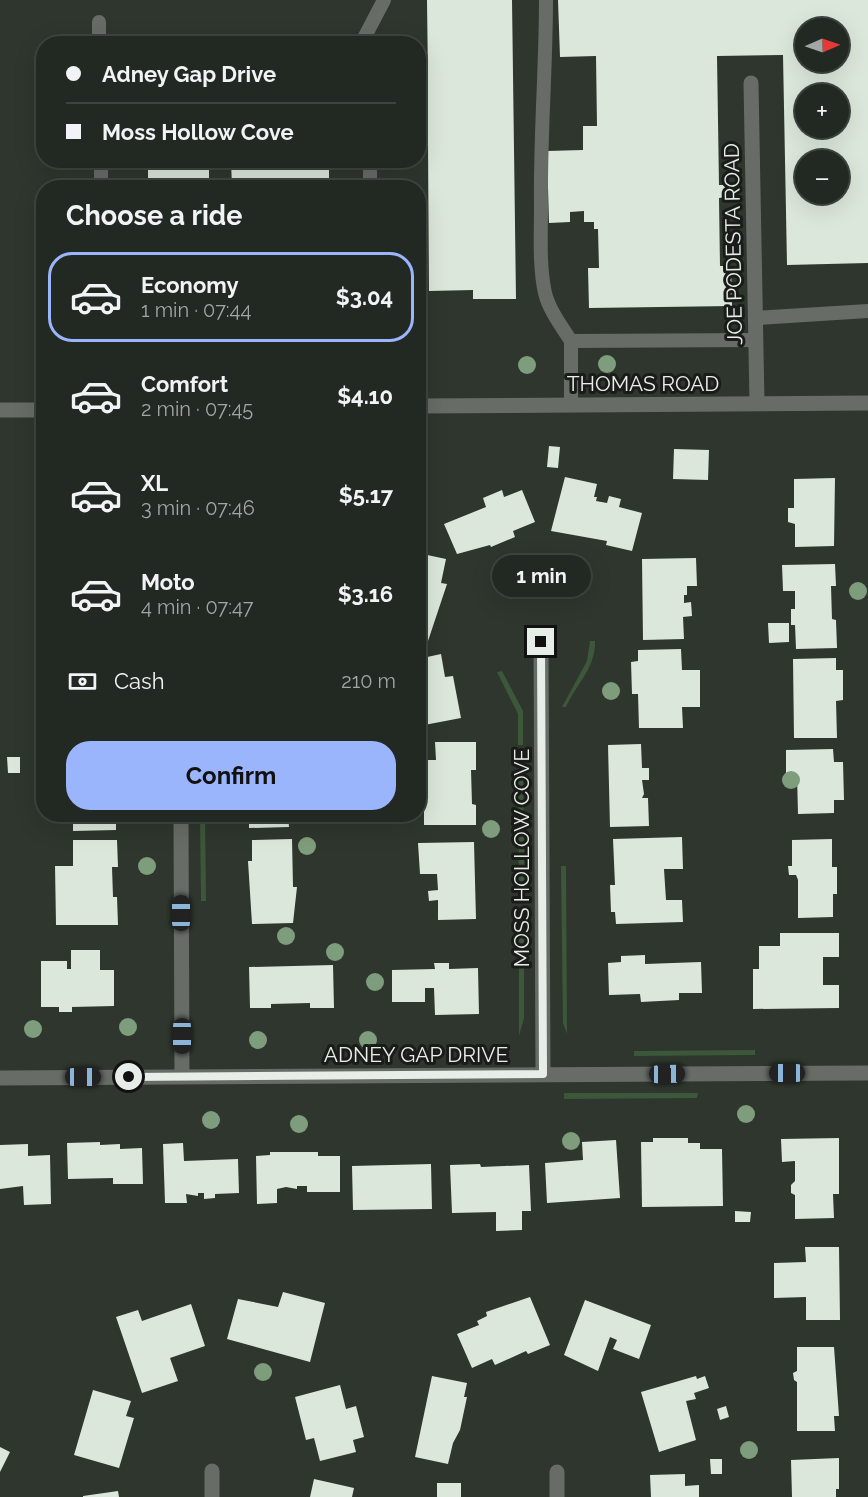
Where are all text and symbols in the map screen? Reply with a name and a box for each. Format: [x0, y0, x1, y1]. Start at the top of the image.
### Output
north arrow [795, 18, 849, 72]
map controls [795, 18, 849, 204]
text: Adney Gap Drive [102, 61, 276, 87]
button: + [795, 84, 849, 138]
text: Moss Hollow Cove [102, 119, 294, 145]
street label: JOE PODESTA ROAD [719, 143, 747, 345]
button: − [795, 150, 849, 204]
text: Choose a ride [66, 200, 242, 231]
icon: car [69, 270, 123, 324]
text: Economy [141, 272, 239, 298]
text: $3.04 [336, 284, 393, 310]
text: 1 min · 07:44 [141, 298, 251, 322]
icon: car [69, 369, 123, 423]
text: Comfort [141, 371, 228, 397]
street label: THOMAS ROAD [567, 371, 719, 396]
text: $4.10 [337, 383, 393, 409]
text: 2 min · 07:45 [141, 397, 253, 421]
icon: car [69, 468, 123, 522]
text: XL [141, 470, 168, 496]
text: $5.17 [339, 482, 393, 508]
text: 3 min · 07:46 [141, 496, 255, 520]
callout: 1 min [492, 555, 590, 597]
text: 1 min [516, 564, 567, 588]
icon: car [69, 567, 123, 621]
text: Moto [141, 569, 195, 595]
text: $3.16 [338, 581, 393, 607]
text: 4 min · 07:47 [141, 595, 253, 619]
route end [527, 628, 554, 655]
icon: cash [66, 665, 99, 698]
text: Cash [114, 668, 165, 694]
text: 210 m [341, 669, 396, 693]
button: Confirm [66, 741, 396, 810]
street label: MOSS HOLLOW COVE [509, 749, 534, 967]
car [172, 895, 190, 931]
car [173, 1018, 191, 1054]
street label: ADNEY GAP DRIVE [324, 1042, 508, 1067]
route start [115, 1063, 142, 1090]
car [769, 1064, 805, 1082]
car [649, 1065, 685, 1083]
car [65, 1068, 101, 1086]

